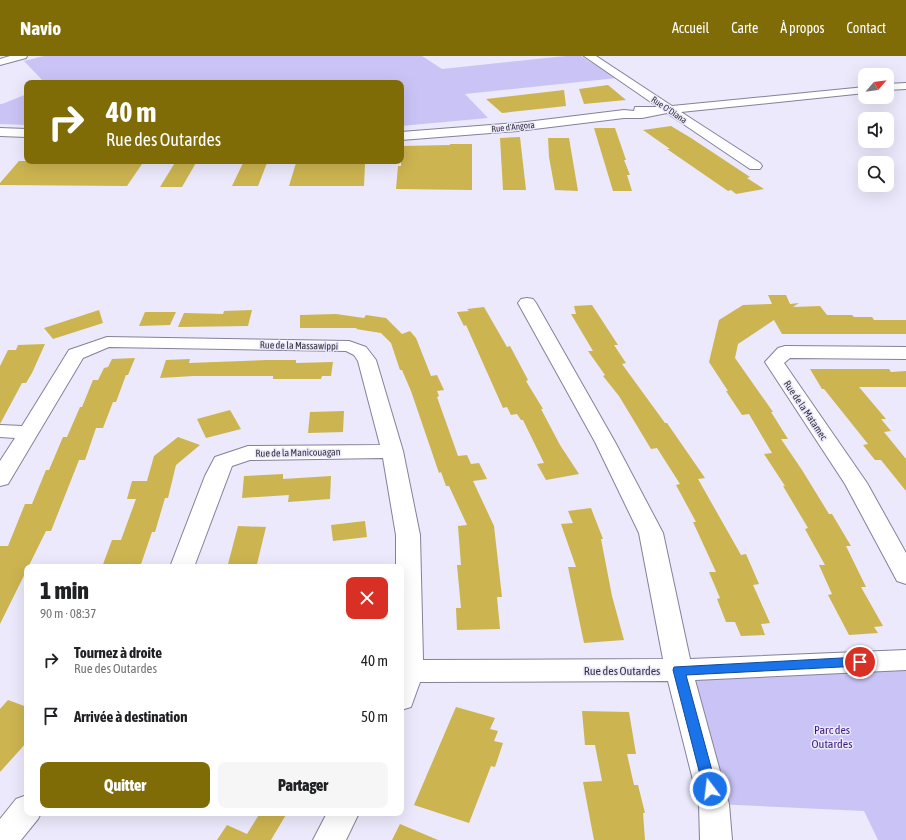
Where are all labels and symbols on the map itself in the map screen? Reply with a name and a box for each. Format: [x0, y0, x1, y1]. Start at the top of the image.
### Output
north arrow [858, 68, 894, 104]
street label: Rue O'Diana [649, 94, 689, 126]
street label: Rue d'Angora [491, 120, 535, 134]
street label: Rue de la Massawippi [260, 339, 338, 352]
street label: Rue de la Matamec [782, 378, 830, 442]
street label: Rue de la Manicouagan [255, 446, 341, 459]
pin [843, 645, 877, 679]
street label: Rue des Outardes [584, 664, 660, 678]
park label: Parc des Outardes [812, 723, 852, 751]
position arrow [689, 768, 731, 810]

